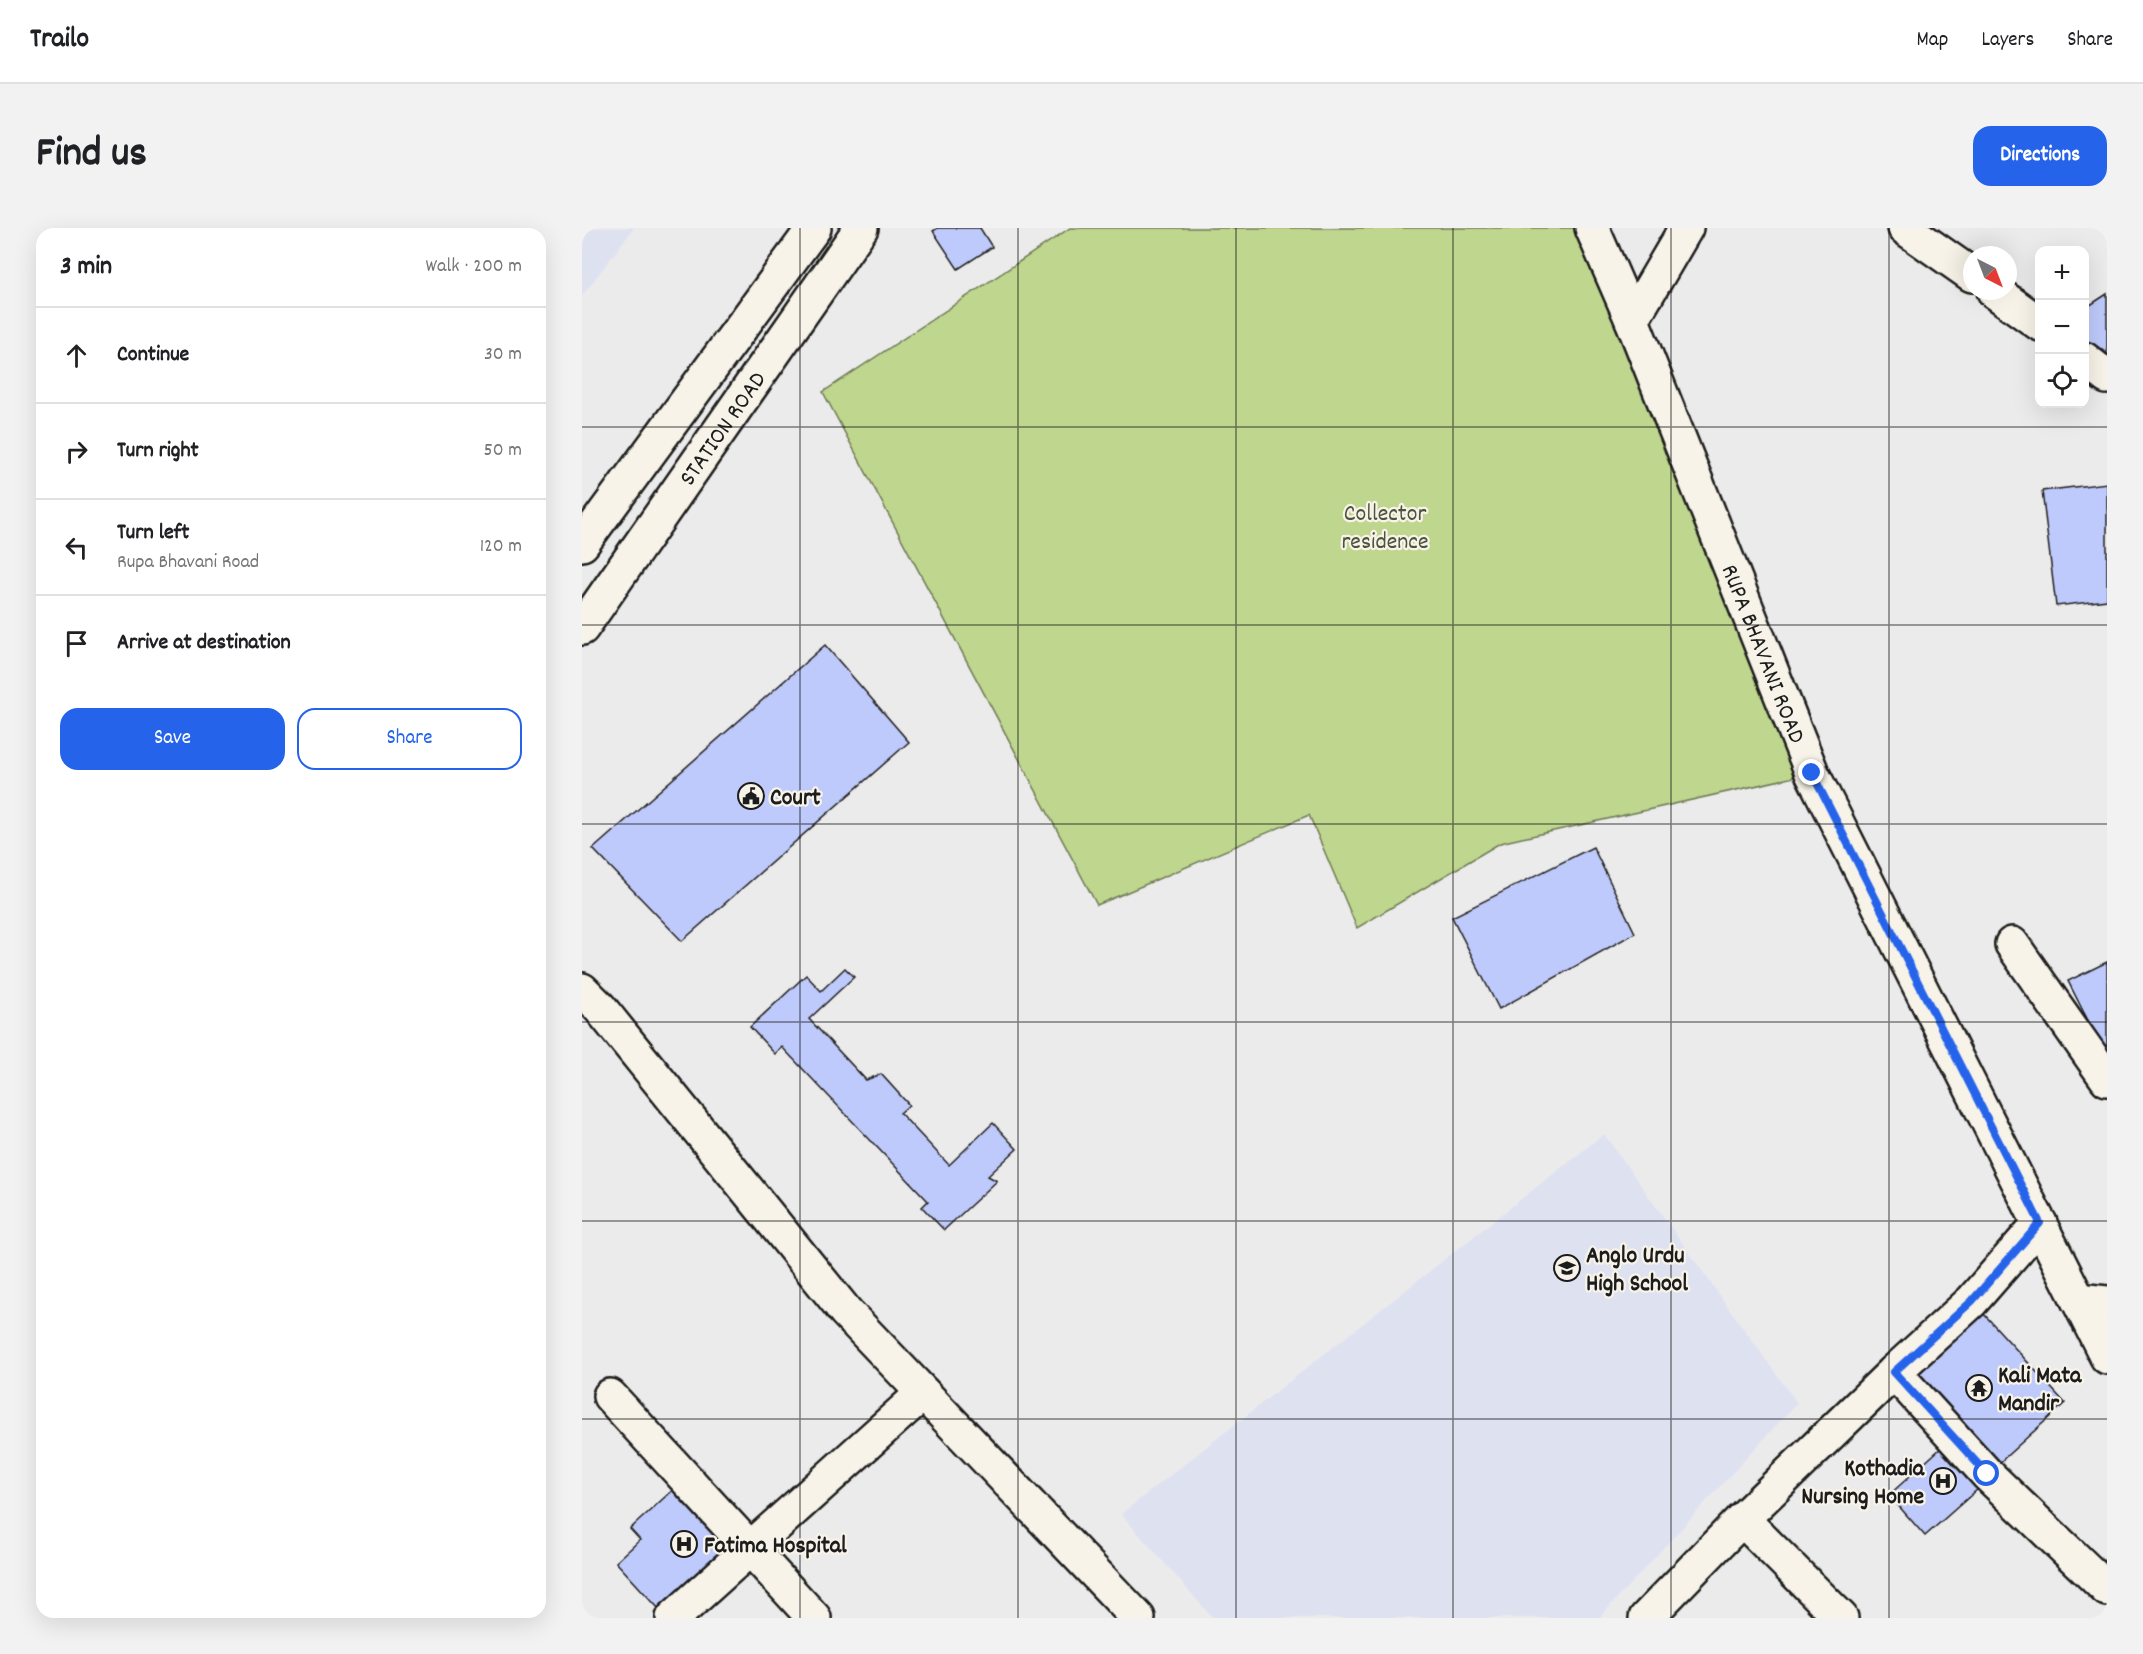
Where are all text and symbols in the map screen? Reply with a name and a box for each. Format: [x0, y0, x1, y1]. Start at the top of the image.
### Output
text: Trailo [30, 21, 89, 61]
text: Map [1917, 26, 1948, 56]
text: Layers [1981, 26, 2034, 56]
text: Share [2067, 26, 2113, 56]
text: Find us [36, 126, 147, 186]
button: Directions [1973, 126, 2107, 186]
north arrow [1963, 246, 2017, 300]
map controls [2035, 246, 2089, 408]
button: + [2035, 246, 2089, 300]
text: 3 min [60, 249, 112, 286]
text: Walk · 200 m [426, 253, 522, 281]
button: − [2035, 300, 2089, 354]
icon: ahead [60, 339, 93, 372]
text: Continue [117, 340, 189, 371]
text: 30 m [484, 341, 522, 369]
button: locate [2035, 354, 2089, 408]
street label: STATION ROAD [672, 366, 776, 494]
icon: right [60, 435, 93, 468]
text: Turn right [117, 436, 199, 467]
text: 50 m [484, 437, 522, 465]
park label: Collector residence [1341, 498, 1429, 560]
text: Turn left [117, 518, 189, 549]
icon: left [60, 531, 93, 564]
text: 120 m [480, 533, 522, 561]
text: Rupa Bhavani Road [117, 549, 259, 577]
street label: RUPA BHAVANI ROAD [1711, 560, 1813, 749]
icon: arrive [60, 627, 93, 660]
text: Arrive at destination [117, 628, 291, 659]
button: Save [60, 708, 285, 770]
button: Share [297, 708, 522, 770]
route end [1798, 759, 1824, 785]
public building icon: Court [736, 781, 766, 811]
place label: Court [770, 782, 821, 816]
place label: Anglo Urdu High School [1586, 1240, 1688, 1302]
school or university icon: Anglo Urdu High School [1552, 1253, 1582, 1283]
place label: Kali Mata Mandir [1998, 1360, 2082, 1422]
temple icon: Kali Mata Mandir [1964, 1373, 1994, 1403]
place label: Kothadia Nursing Home [1801, 1453, 1925, 1515]
route start [1973, 1460, 1999, 1486]
hospital icon: Kothadia Nursing Home [1928, 1466, 1958, 1496]
hospital icon: Fatima Hospital [669, 1529, 699, 1559]
place label: Fatima Hospital [704, 1530, 847, 1564]

